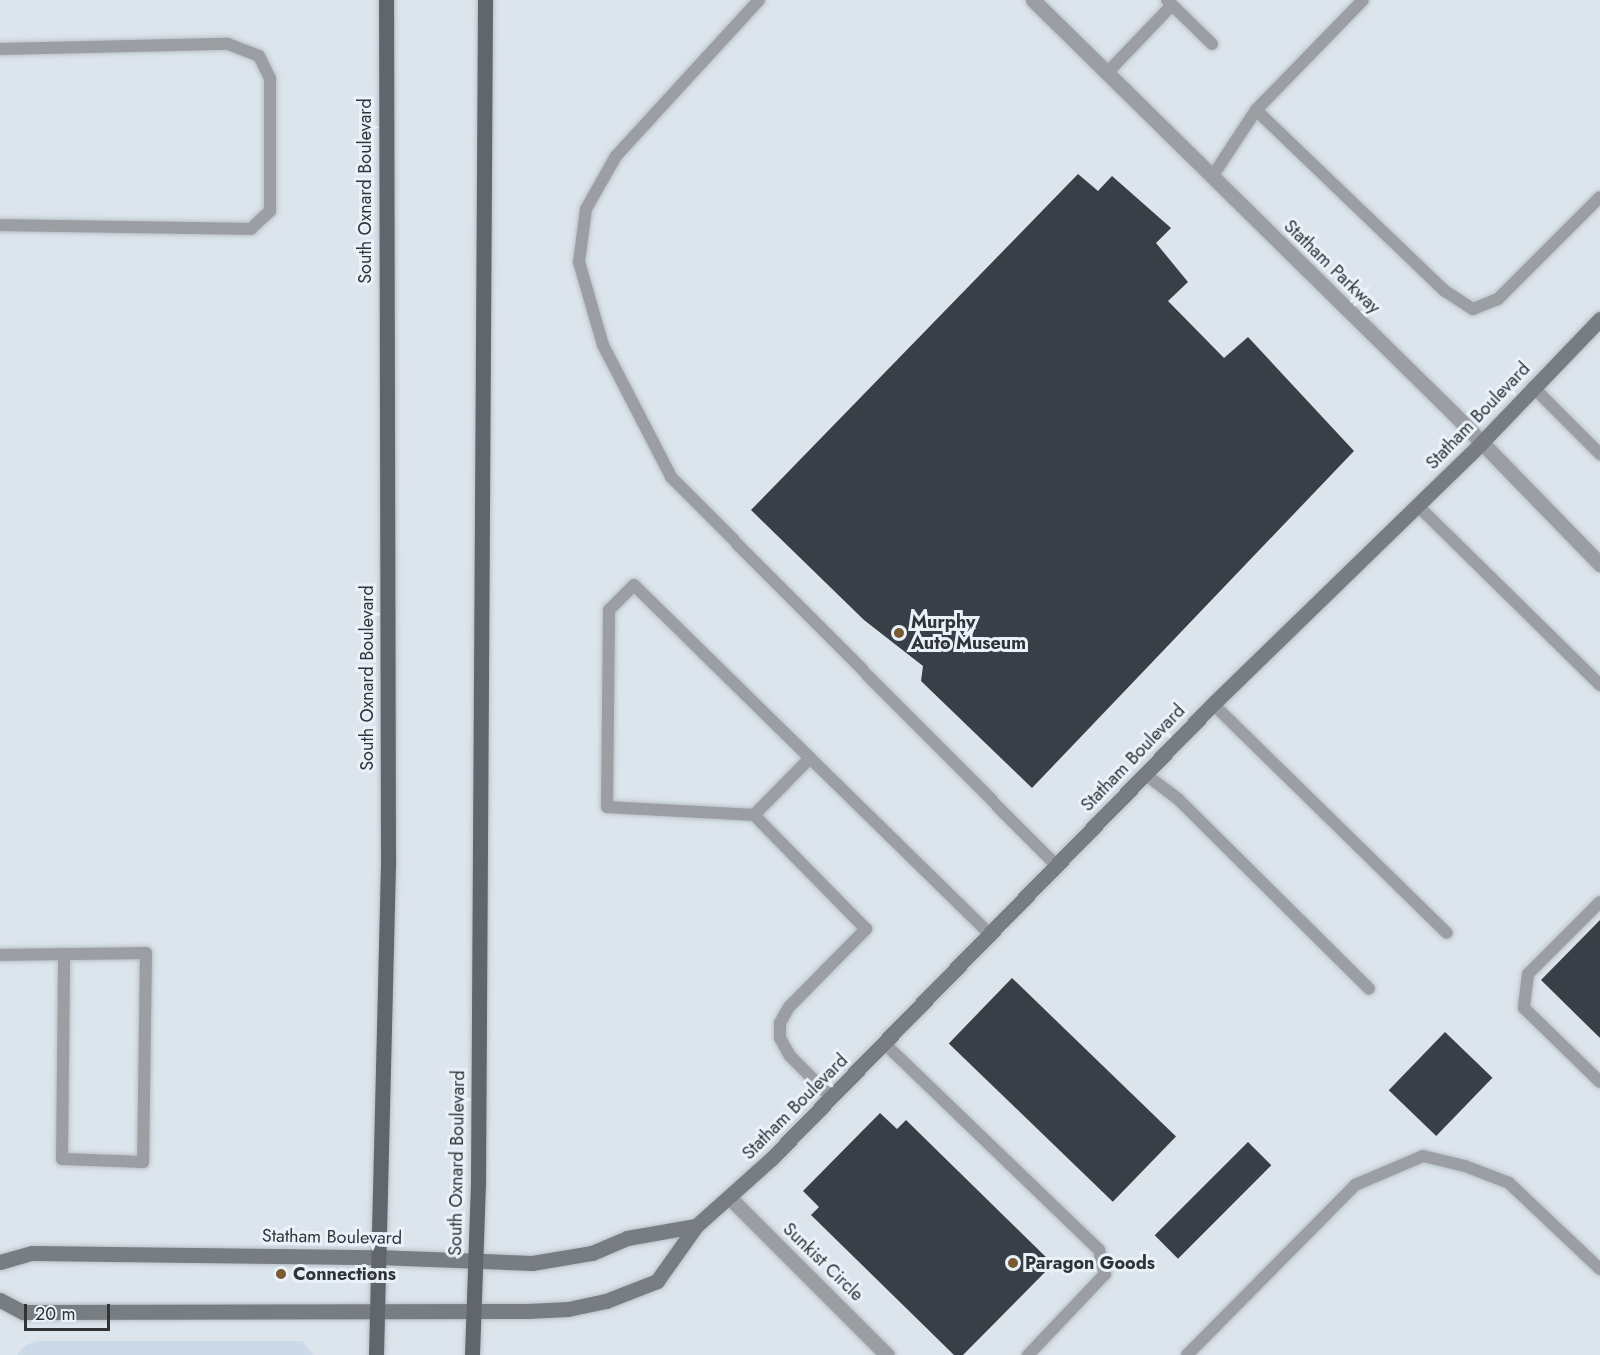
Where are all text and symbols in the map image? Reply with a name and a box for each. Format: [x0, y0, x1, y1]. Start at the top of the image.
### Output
street label: South Oxnard Boulevard [354, 98, 376, 284]
street label: Statham Parkway [1279, 216, 1385, 318]
street label: Statham Boulevard [1422, 358, 1534, 474]
street label: South Oxnard Boulevard [356, 585, 378, 771]
place label: Murphy Auto Museum [911, 612, 1026, 654]
marker: Murphy Auto Museum [892, 626, 906, 640]
street label: Statham Boulevard [1077, 700, 1189, 816]
street label: Statham Boulevard [738, 1050, 852, 1164]
street label: South Oxnard Boulevard [445, 1070, 469, 1256]
street label: Sunkist Circle [778, 1218, 868, 1306]
street label: Statham Boulevard [262, 1225, 402, 1249]
place label: Paragon Goods [1025, 1252, 1155, 1274]
marker: Paragon Goods [1006, 1256, 1020, 1270]
place label: Connections [293, 1263, 396, 1285]
marker: Connections [274, 1267, 288, 1281]
scale bar [27, 1292, 112, 1330]
text: 20 m [35, 1301, 75, 1327]

